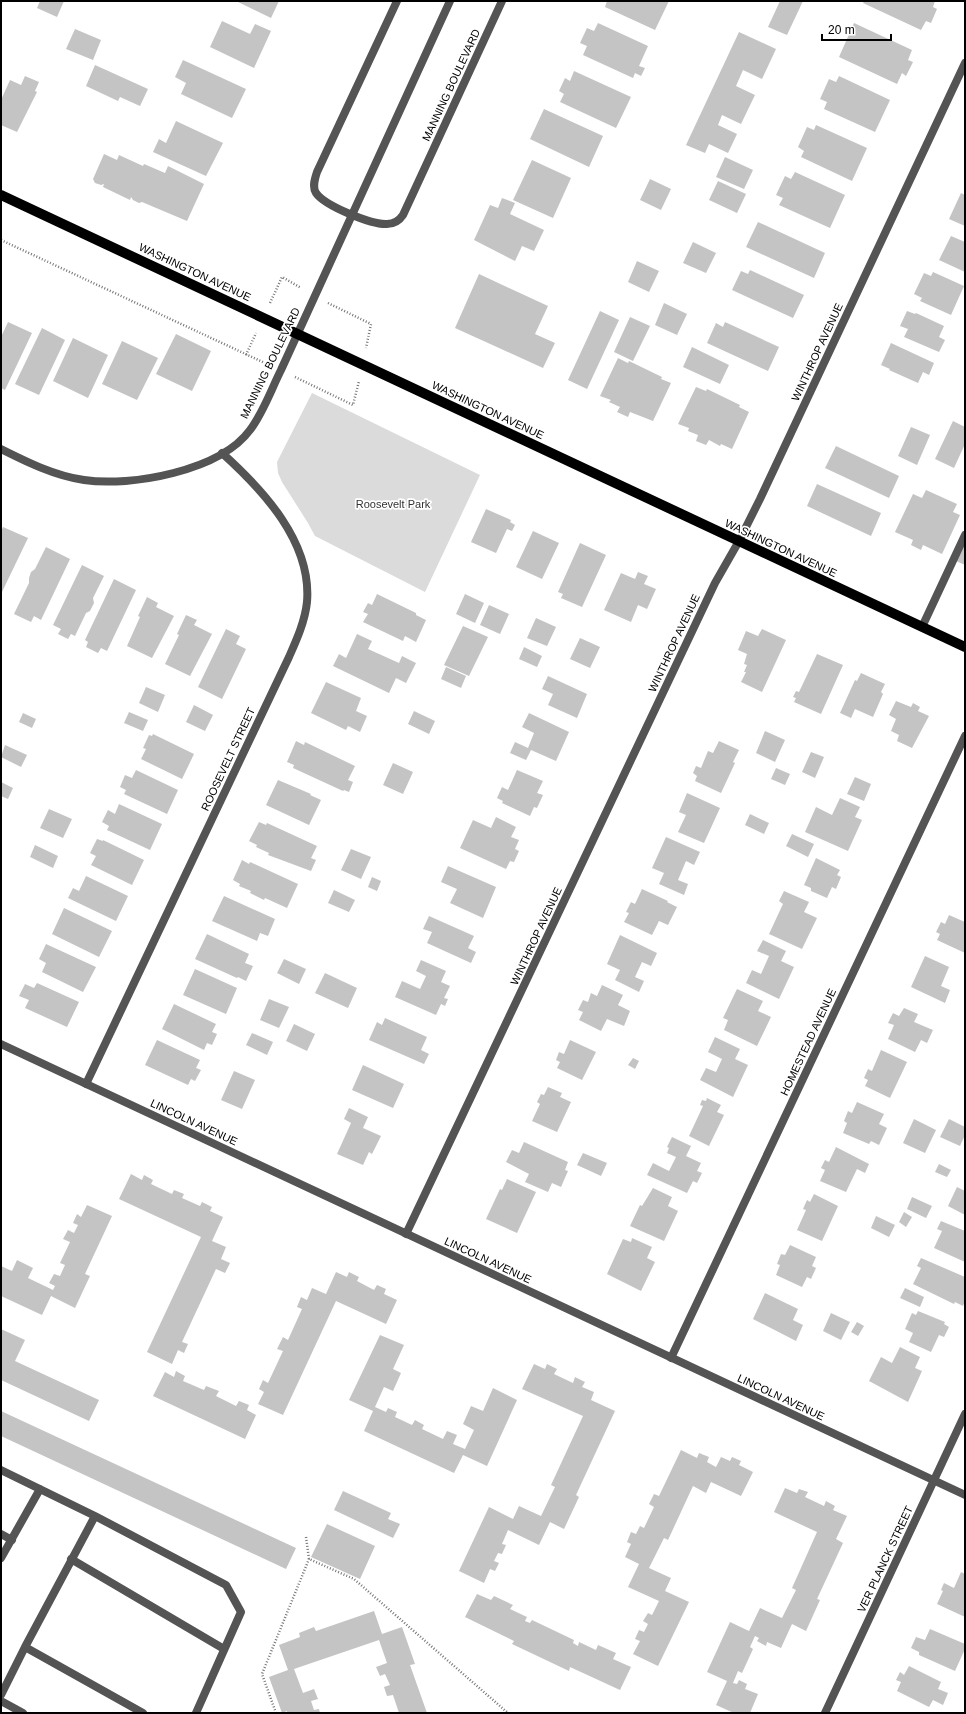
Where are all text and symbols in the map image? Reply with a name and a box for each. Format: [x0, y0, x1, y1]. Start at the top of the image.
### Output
scale bar [822, 16, 891, 42]
text: 20 m [828, 23, 855, 37]
street label: MANNING BOULEVARD [420, 27, 482, 143]
street label: WASHINGTON AVENUE [137, 241, 253, 303]
street label: WINTHROP AVENUE [789, 301, 845, 403]
street label: MANNING BOULEVARD [238, 305, 302, 420]
street label: WASHINGTON AVENUE [430, 379, 546, 441]
park label: Roosevelt Park [356, 498, 431, 510]
street label: WASHINGTON AVENUE [723, 517, 839, 579]
street label: WINTHROP AVENUE [646, 592, 702, 694]
street label: ROOSEVELT STREET [199, 705, 257, 813]
street label: WINTHROP AVENUE [508, 885, 564, 987]
street label: HOMESTEAD AVENUE [778, 987, 838, 1097]
street label: LINCOLN AVENUE [149, 1097, 239, 1147]
street label: LINCOLN AVENUE [443, 1235, 533, 1285]
street label: LINCOLN AVENUE [736, 1372, 826, 1422]
street label: VER PLANCK STREET [855, 1504, 915, 1614]

